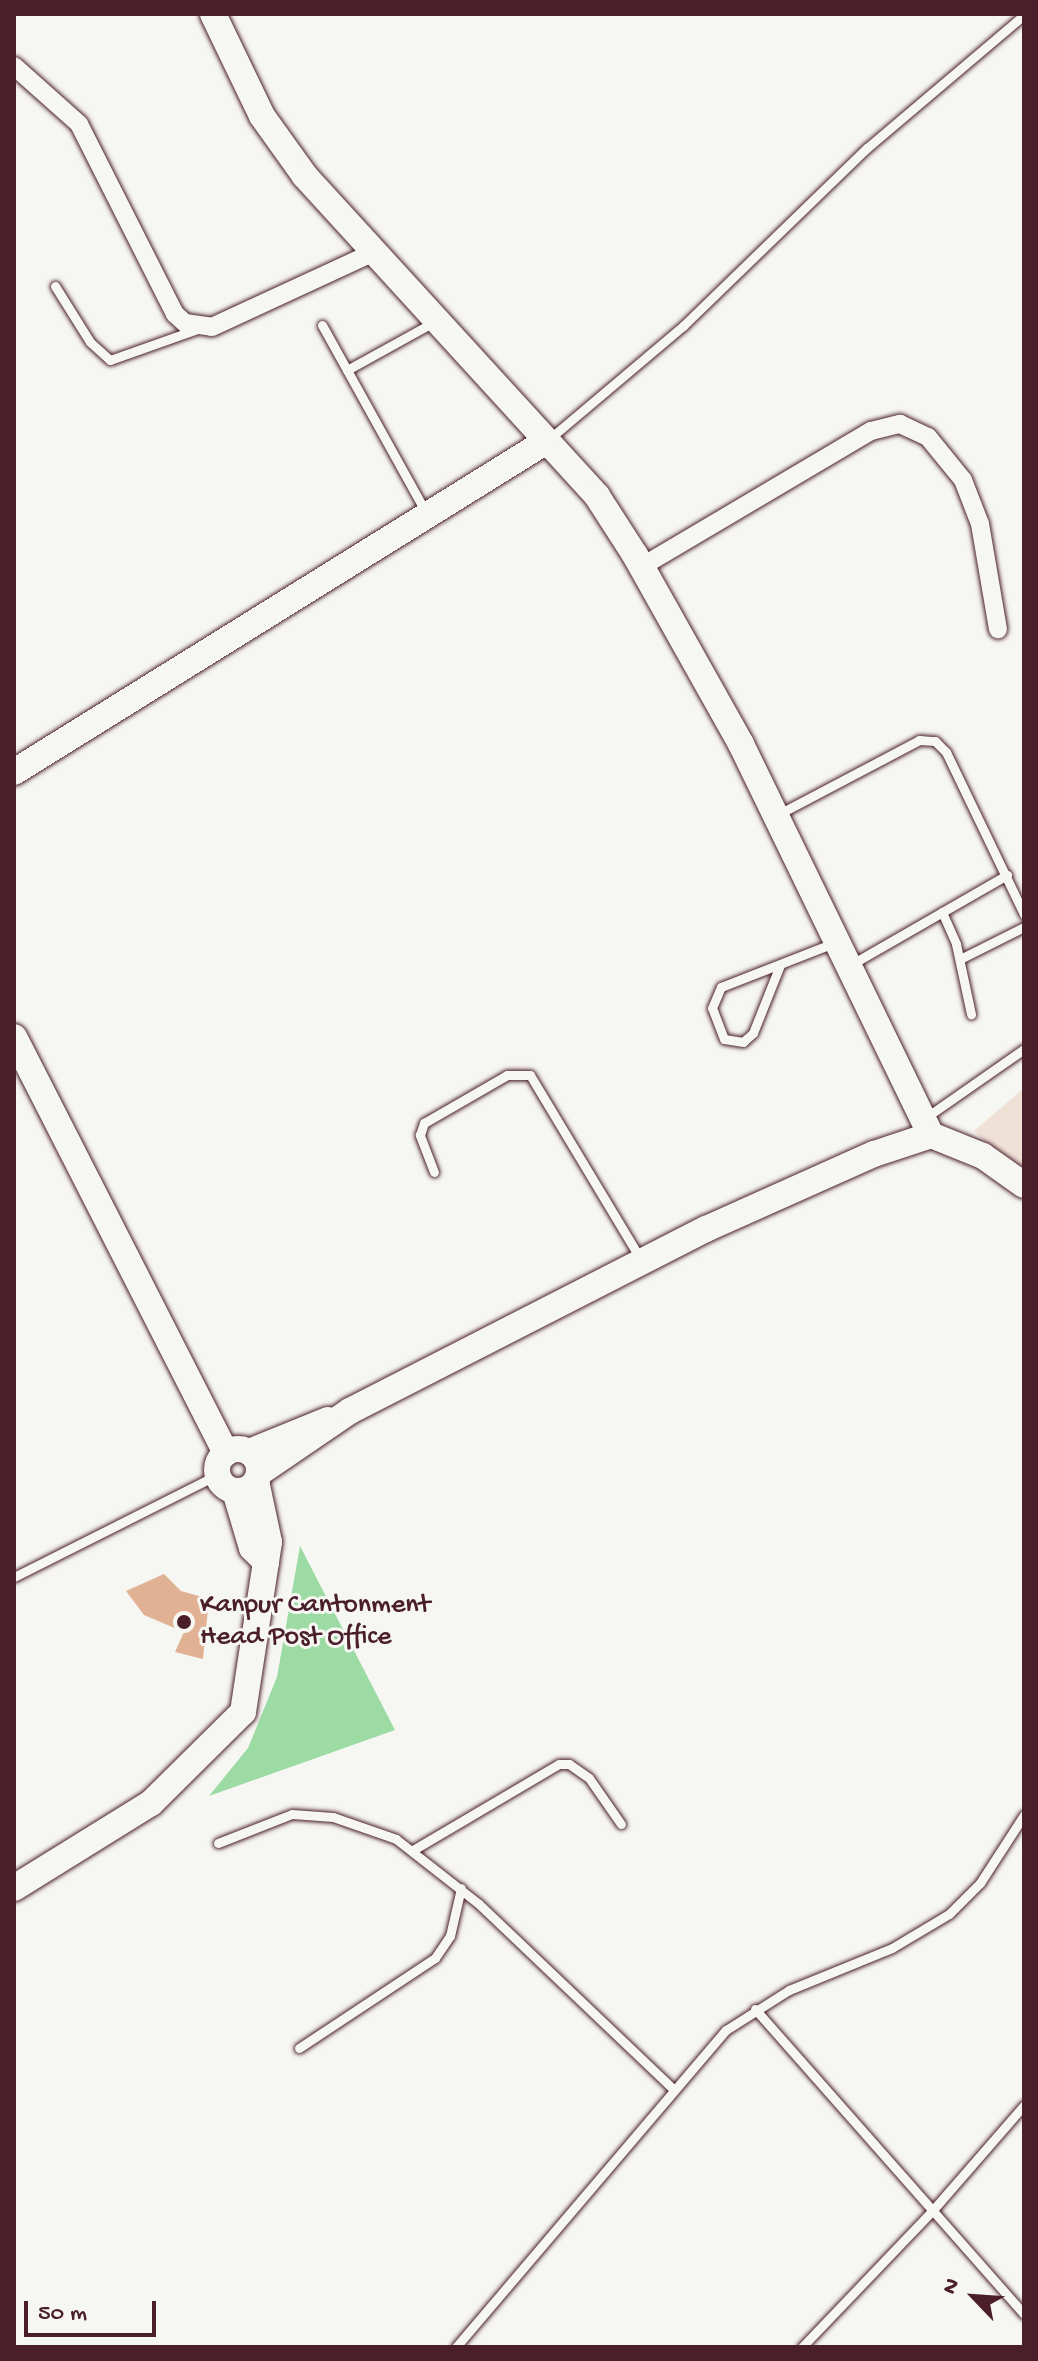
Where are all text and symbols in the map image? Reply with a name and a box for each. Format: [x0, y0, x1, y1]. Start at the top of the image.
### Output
place label: Kanpur Cantonment Head Post Office [200, 1589, 430, 1655]
marker: Kanpur Cantonment Head Post Office [175, 1613, 193, 1631]
north arrow [934, 2257, 1014, 2337]
text: N [937, 2275, 967, 2299]
scale bar [28, 2285, 160, 2335]
text: 50 m [38, 2300, 87, 2329]

